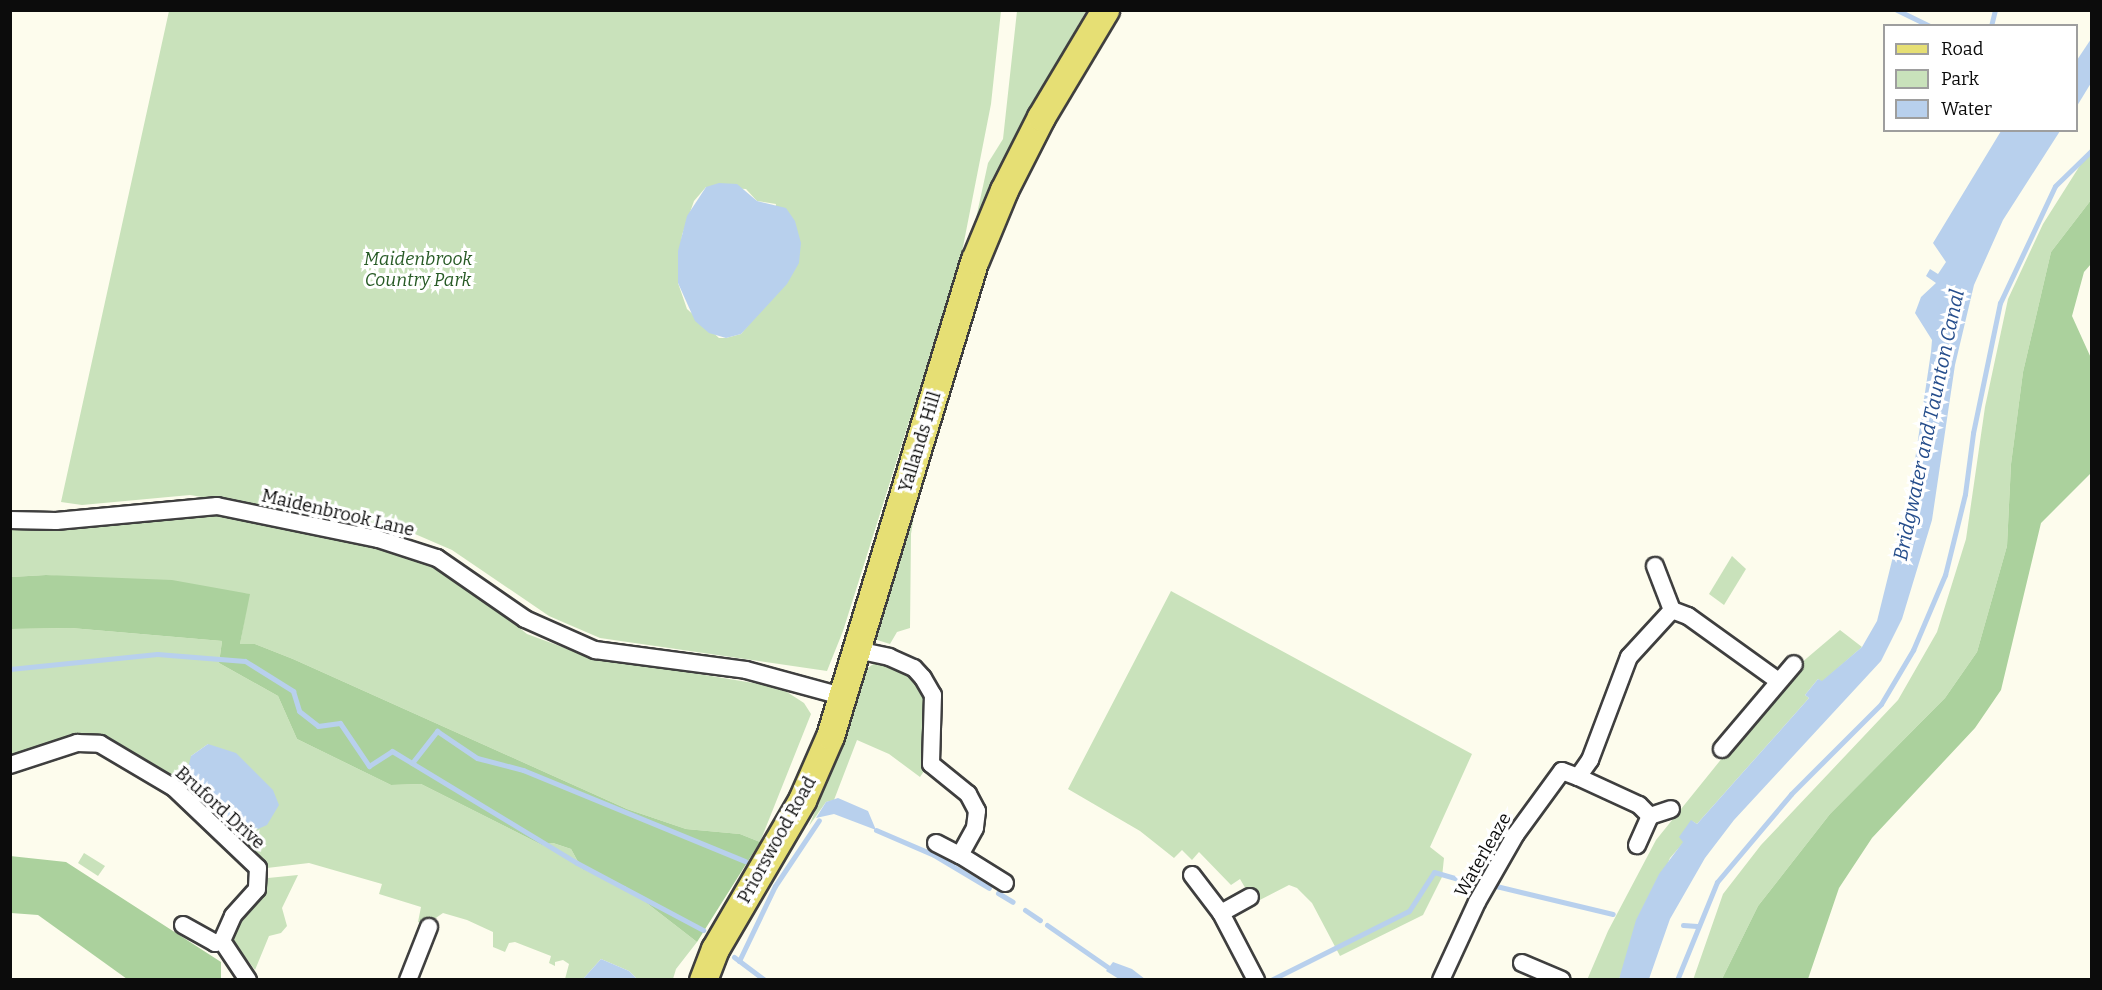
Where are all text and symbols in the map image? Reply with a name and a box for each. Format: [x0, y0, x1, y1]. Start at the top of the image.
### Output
legend [1883, 24, 2078, 132]
text: Road [1941, 38, 1983, 60]
text: Park [1941, 68, 1979, 90]
text: Water [1941, 98, 1992, 120]
park label: Maidenbrook Country Park [364, 249, 472, 292]
water label: Bridgwater and Taunton Canal [1889, 287, 1969, 563]
street label: Yallands Hill [894, 389, 946, 495]
street label: Maidenbrook Lane [260, 485, 416, 541]
street label: Bruford Drive [171, 762, 269, 854]
street label: Priorswood Road [733, 773, 821, 907]
street label: Waterleaze [1450, 809, 1516, 901]

